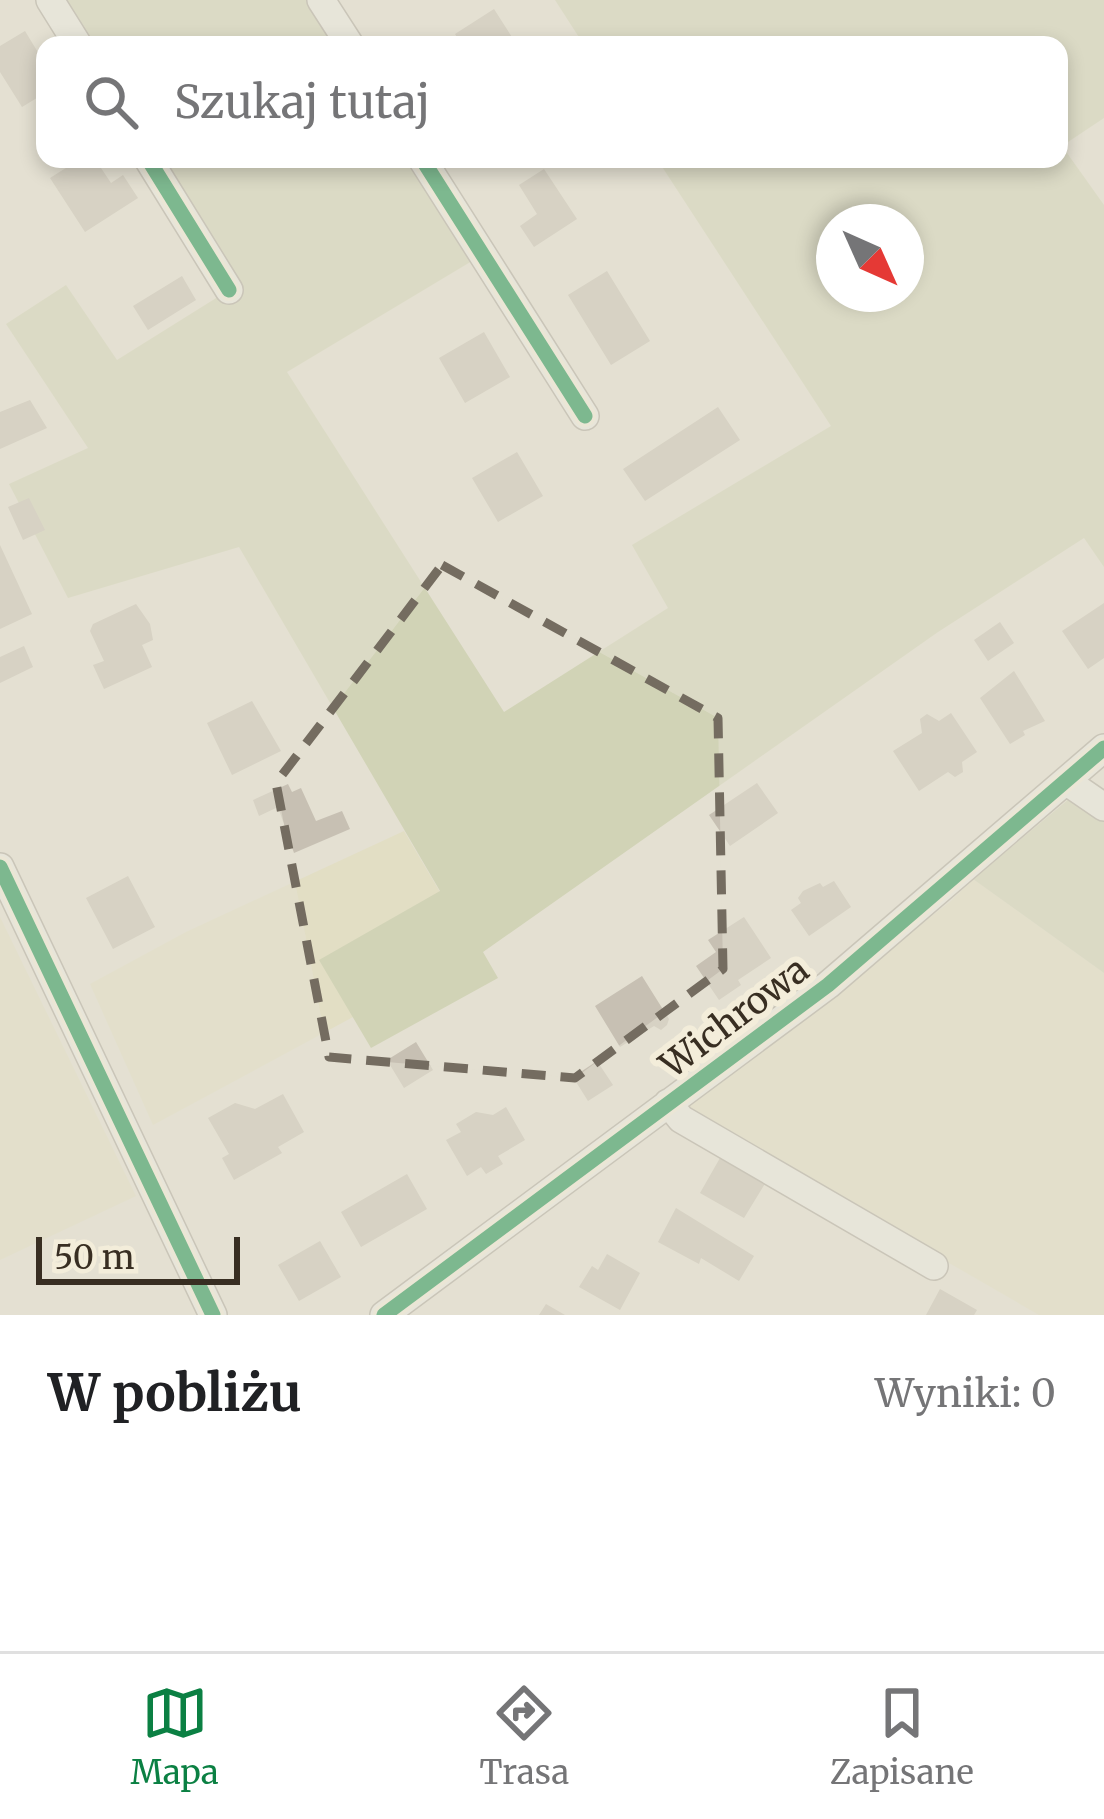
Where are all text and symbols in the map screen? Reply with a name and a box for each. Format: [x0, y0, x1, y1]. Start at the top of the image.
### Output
search box [36, 36, 1068, 168]
icon: search [78, 69, 144, 135]
text: Szukaj tutaj [174, 74, 430, 130]
north arrow [816, 204, 924, 312]
street label: Wichrowa [650, 947, 817, 1088]
scale bar [36, 1231, 240, 1284]
text: 50 m [54, 1237, 135, 1278]
text: W pobliżu [48, 1361, 302, 1425]
text: Wyniki: 0 [875, 1369, 1056, 1418]
tab: Mapa [130, 1680, 219, 1793]
tab: Trasa [480, 1680, 569, 1793]
tab: Zapisane [830, 1680, 974, 1793]

